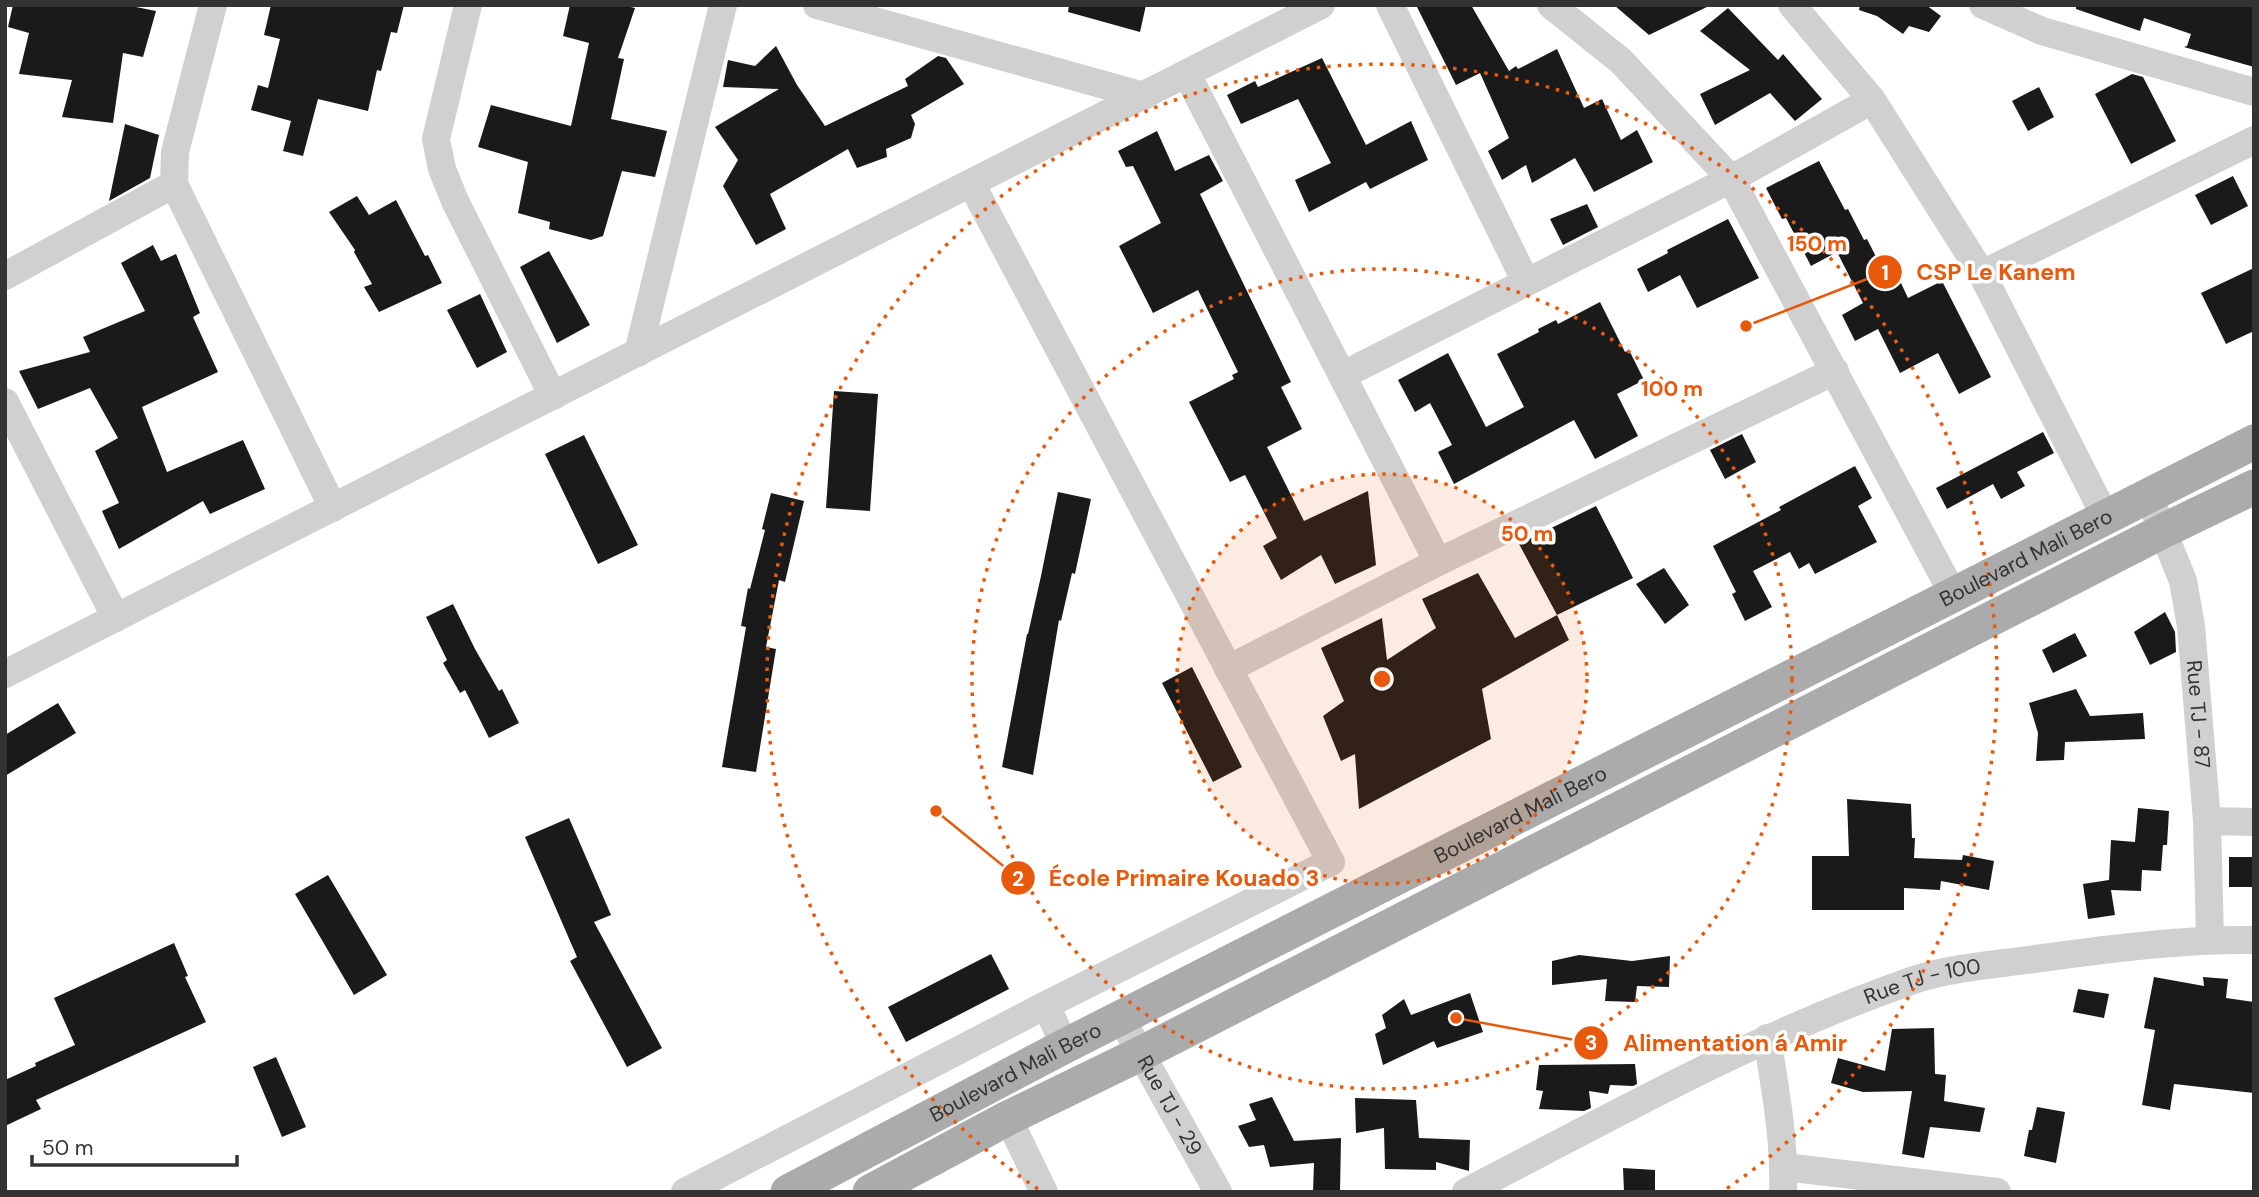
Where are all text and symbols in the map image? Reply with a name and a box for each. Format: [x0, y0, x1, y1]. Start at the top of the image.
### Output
text: 150 m [1787, 230, 1847, 258]
callout: CSP Le Kanem [1867, 250, 2090, 294]
text: CSP Le Kanem [1916, 257, 2076, 287]
text: 1 [1881, 259, 1889, 287]
text: 100 m [1641, 375, 1703, 403]
street label: Boulevard Mali Bero [1935, 502, 2117, 613]
text: 50 m [1501, 520, 1553, 548]
street label: Rue TJ - 87 [2180, 659, 2217, 770]
centre of rings [1370, 667, 1394, 691]
street label: Boulevard Mali Bero [1429, 759, 1612, 870]
callout: École Primaire Kouado 3 [1000, 856, 1334, 900]
text: École Primaire Kouado 3 [1049, 863, 1319, 893]
text: 2 [1012, 865, 1024, 893]
street label: Rue TJ - 100 [1860, 952, 1983, 1011]
street label: Boulevard Mali Bero [925, 1016, 1106, 1129]
callout: Alimentation á Amir [1574, 1021, 1861, 1065]
text: Alimentation á Amir [1623, 1028, 1847, 1058]
text: 3 [1585, 1029, 1597, 1057]
street label: Rue TJ - 29 [1131, 1050, 1209, 1160]
scale bar [32, 1124, 236, 1168]
text: 50 m [42, 1134, 93, 1162]

